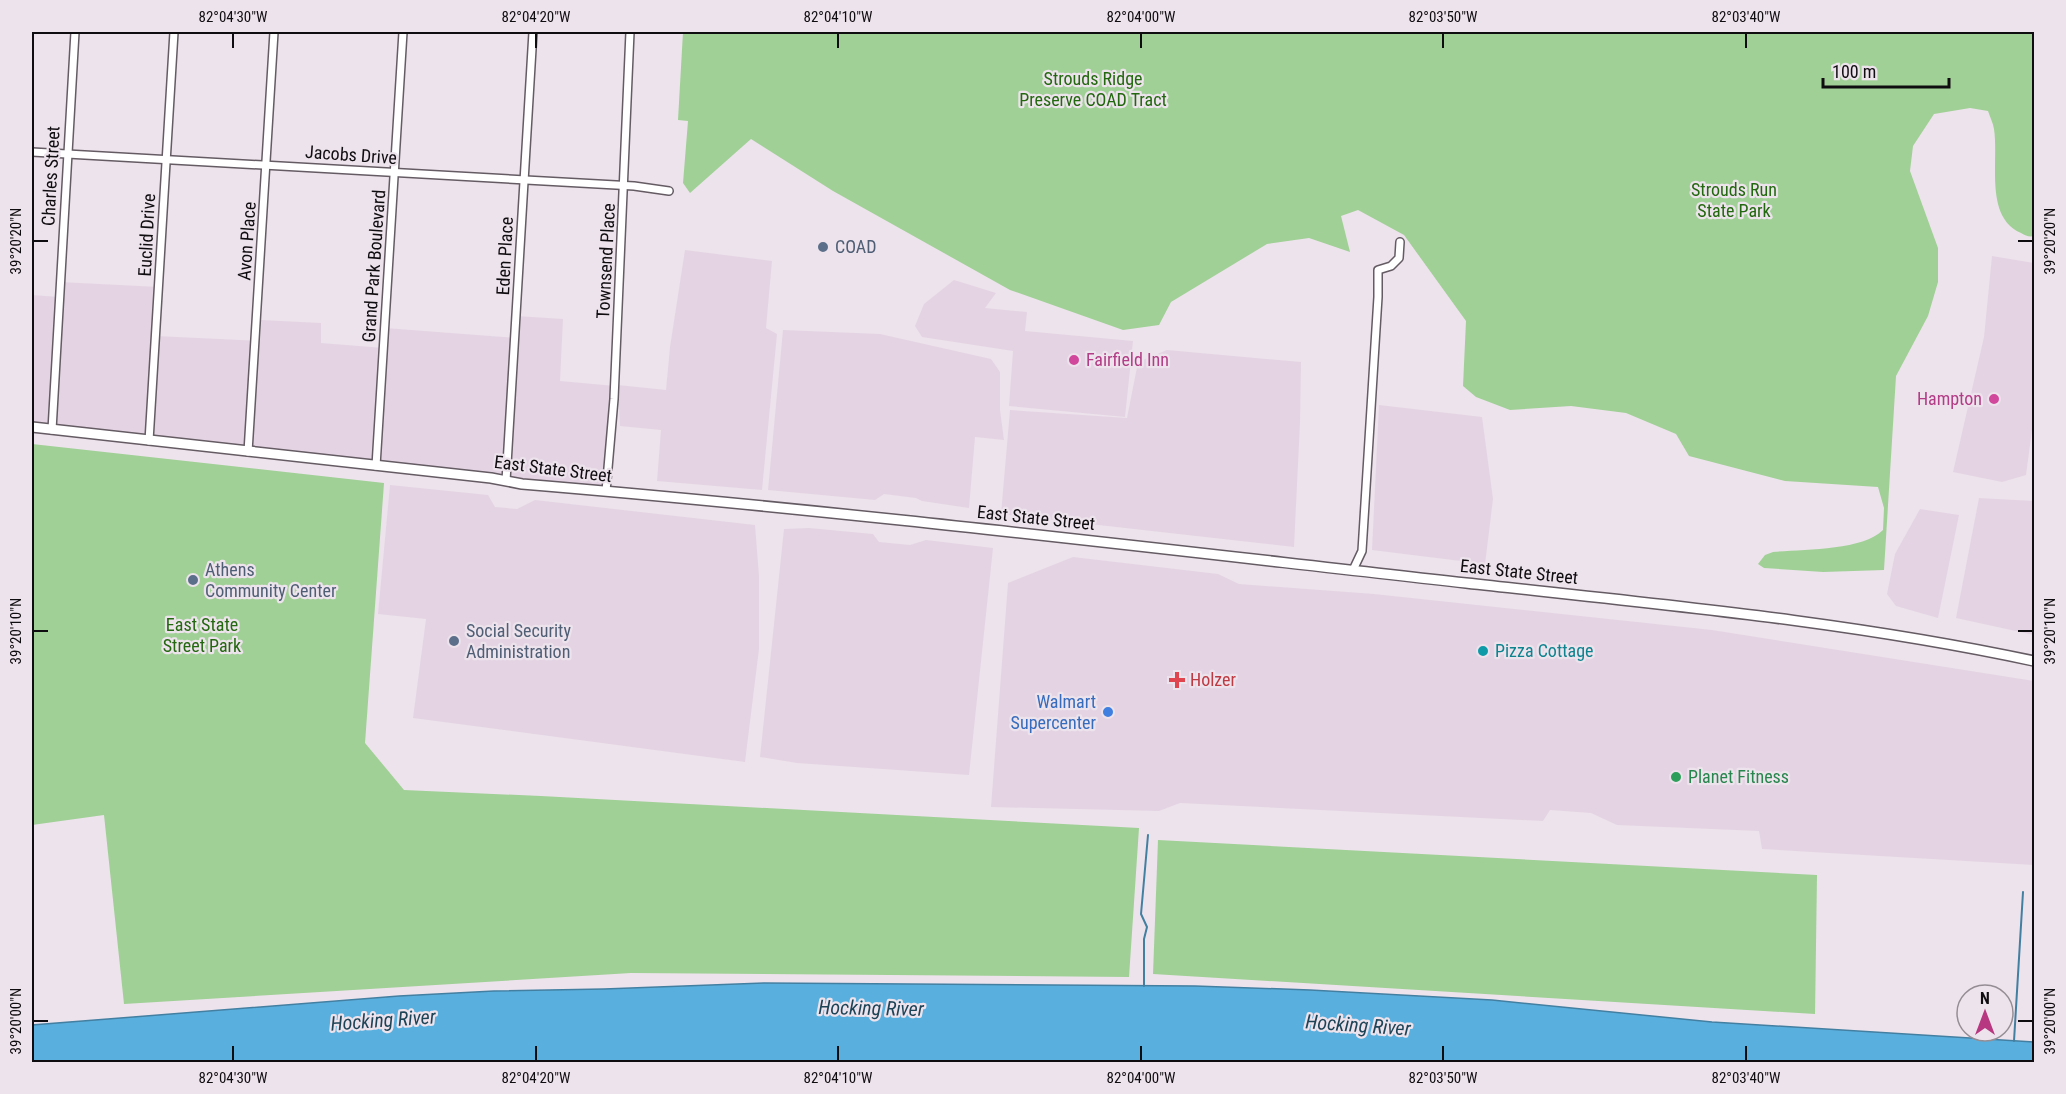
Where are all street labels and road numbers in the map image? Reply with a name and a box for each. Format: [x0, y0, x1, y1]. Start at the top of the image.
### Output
street label: Charles Street [37, 125, 64, 227]
street label: Jacobs Drive [305, 141, 398, 168]
street label: Grand Park Boulevard [358, 189, 389, 343]
street label: Euclid Drive [134, 193, 159, 277]
street label: Avon Place [233, 201, 260, 281]
street label: Townsend Place [592, 203, 619, 319]
street label: Eden Place [492, 216, 517, 296]
street label: East State Street [493, 451, 613, 486]
street label: East State Street [976, 501, 1096, 534]
street label: East State Street [1459, 555, 1579, 588]

